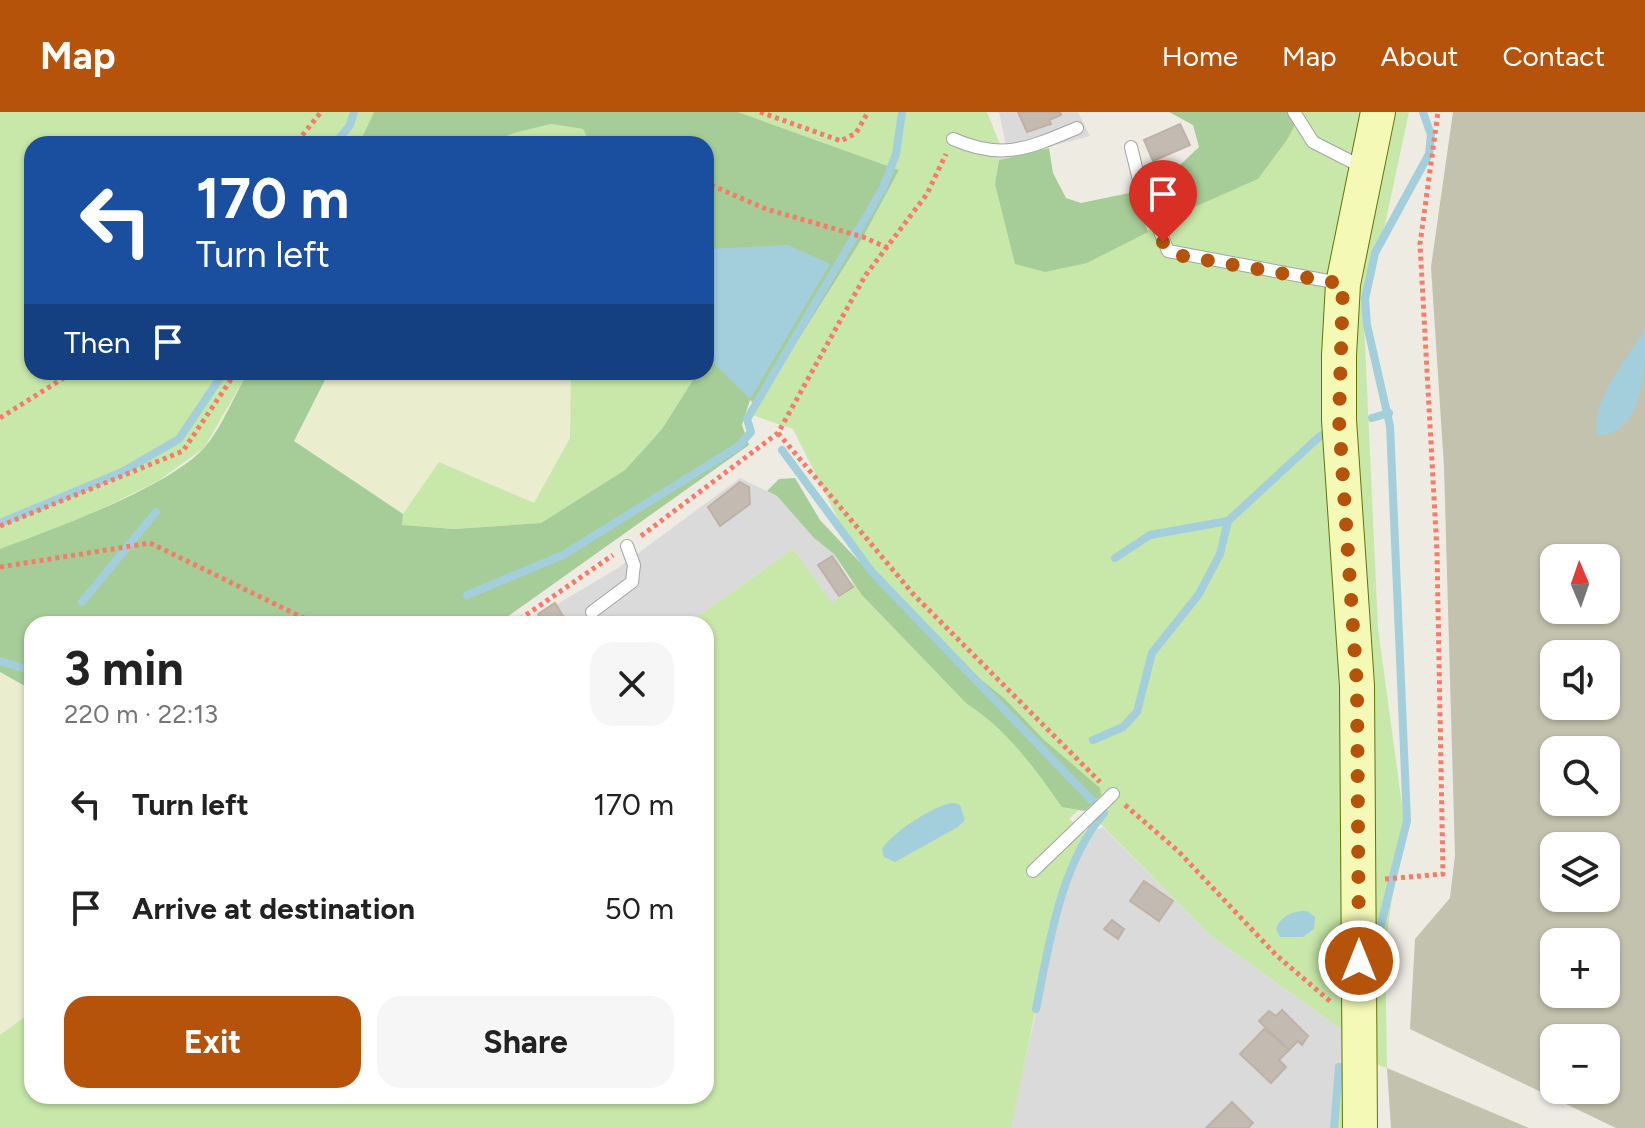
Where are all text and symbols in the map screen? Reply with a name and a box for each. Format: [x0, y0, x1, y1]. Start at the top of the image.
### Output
text: Map [40, 33, 116, 79]
text: Home [1162, 39, 1238, 73]
text: Map [1282, 39, 1337, 73]
text: About [1381, 39, 1458, 73]
text: Contact [1502, 39, 1605, 73]
pin [1129, 160, 1197, 242]
text: 170 m [196, 165, 349, 232]
icon: left [64, 168, 168, 272]
icon: arrive [1141, 172, 1185, 216]
text: Turn left [196, 233, 330, 276]
icon: arrive [146, 320, 190, 364]
text: Then [64, 324, 130, 361]
north arrow [1540, 544, 1620, 624]
map controls [1540, 544, 1620, 1104]
text: 3 min [64, 639, 184, 697]
button: sound [1540, 640, 1620, 720]
button: close [590, 642, 674, 726]
text: 220 m · 22:13 [64, 698, 218, 730]
button: search [1540, 736, 1620, 816]
icon: left [64, 782, 108, 826]
text: Turn left [132, 786, 249, 823]
text: 170 m [593, 786, 674, 823]
button: layers [1540, 832, 1620, 912]
icon: arrive [64, 886, 108, 930]
text: Arrive at destination [132, 890, 415, 927]
text: 50 m [605, 890, 674, 927]
position arrow [1317, 919, 1401, 1003]
button: + [1540, 928, 1620, 1008]
button: Exit [64, 996, 361, 1088]
button: Share [377, 996, 674, 1088]
button: − [1540, 1024, 1620, 1104]

